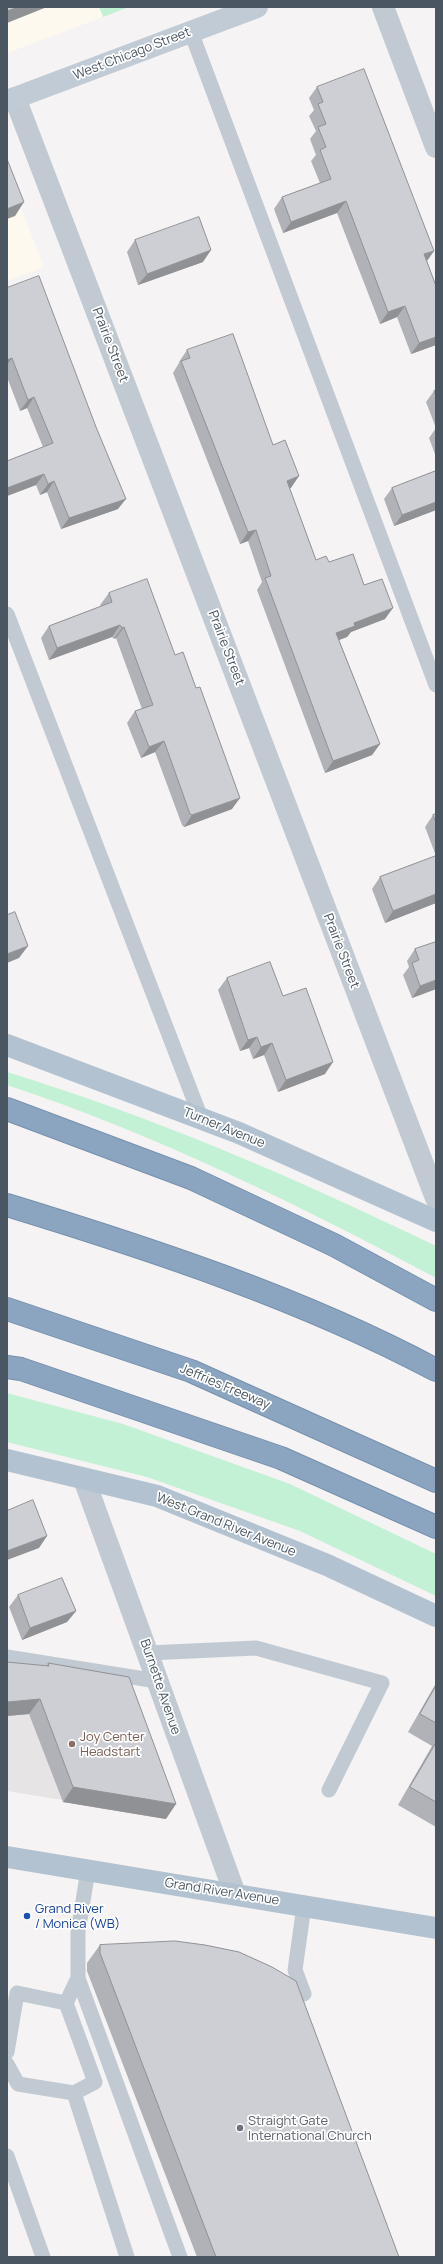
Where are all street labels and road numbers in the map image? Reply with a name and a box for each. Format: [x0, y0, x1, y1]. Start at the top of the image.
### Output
street label: West Chicago Street [71, 24, 193, 84]
street label: Prairie Street [89, 305, 131, 385]
street label: Prairie Street [205, 608, 247, 688]
street label: Prairie Street [320, 911, 362, 991]
street label: Turner Avenue [181, 1105, 267, 1151]
street label: Jeffries Freeway [178, 1361, 272, 1413]
street label: West Grand River Avenue [154, 1490, 298, 1560]
street label: Burnette Avenue [136, 1637, 184, 1737]
street label: Grand River Avenue [164, 1875, 280, 1909]

